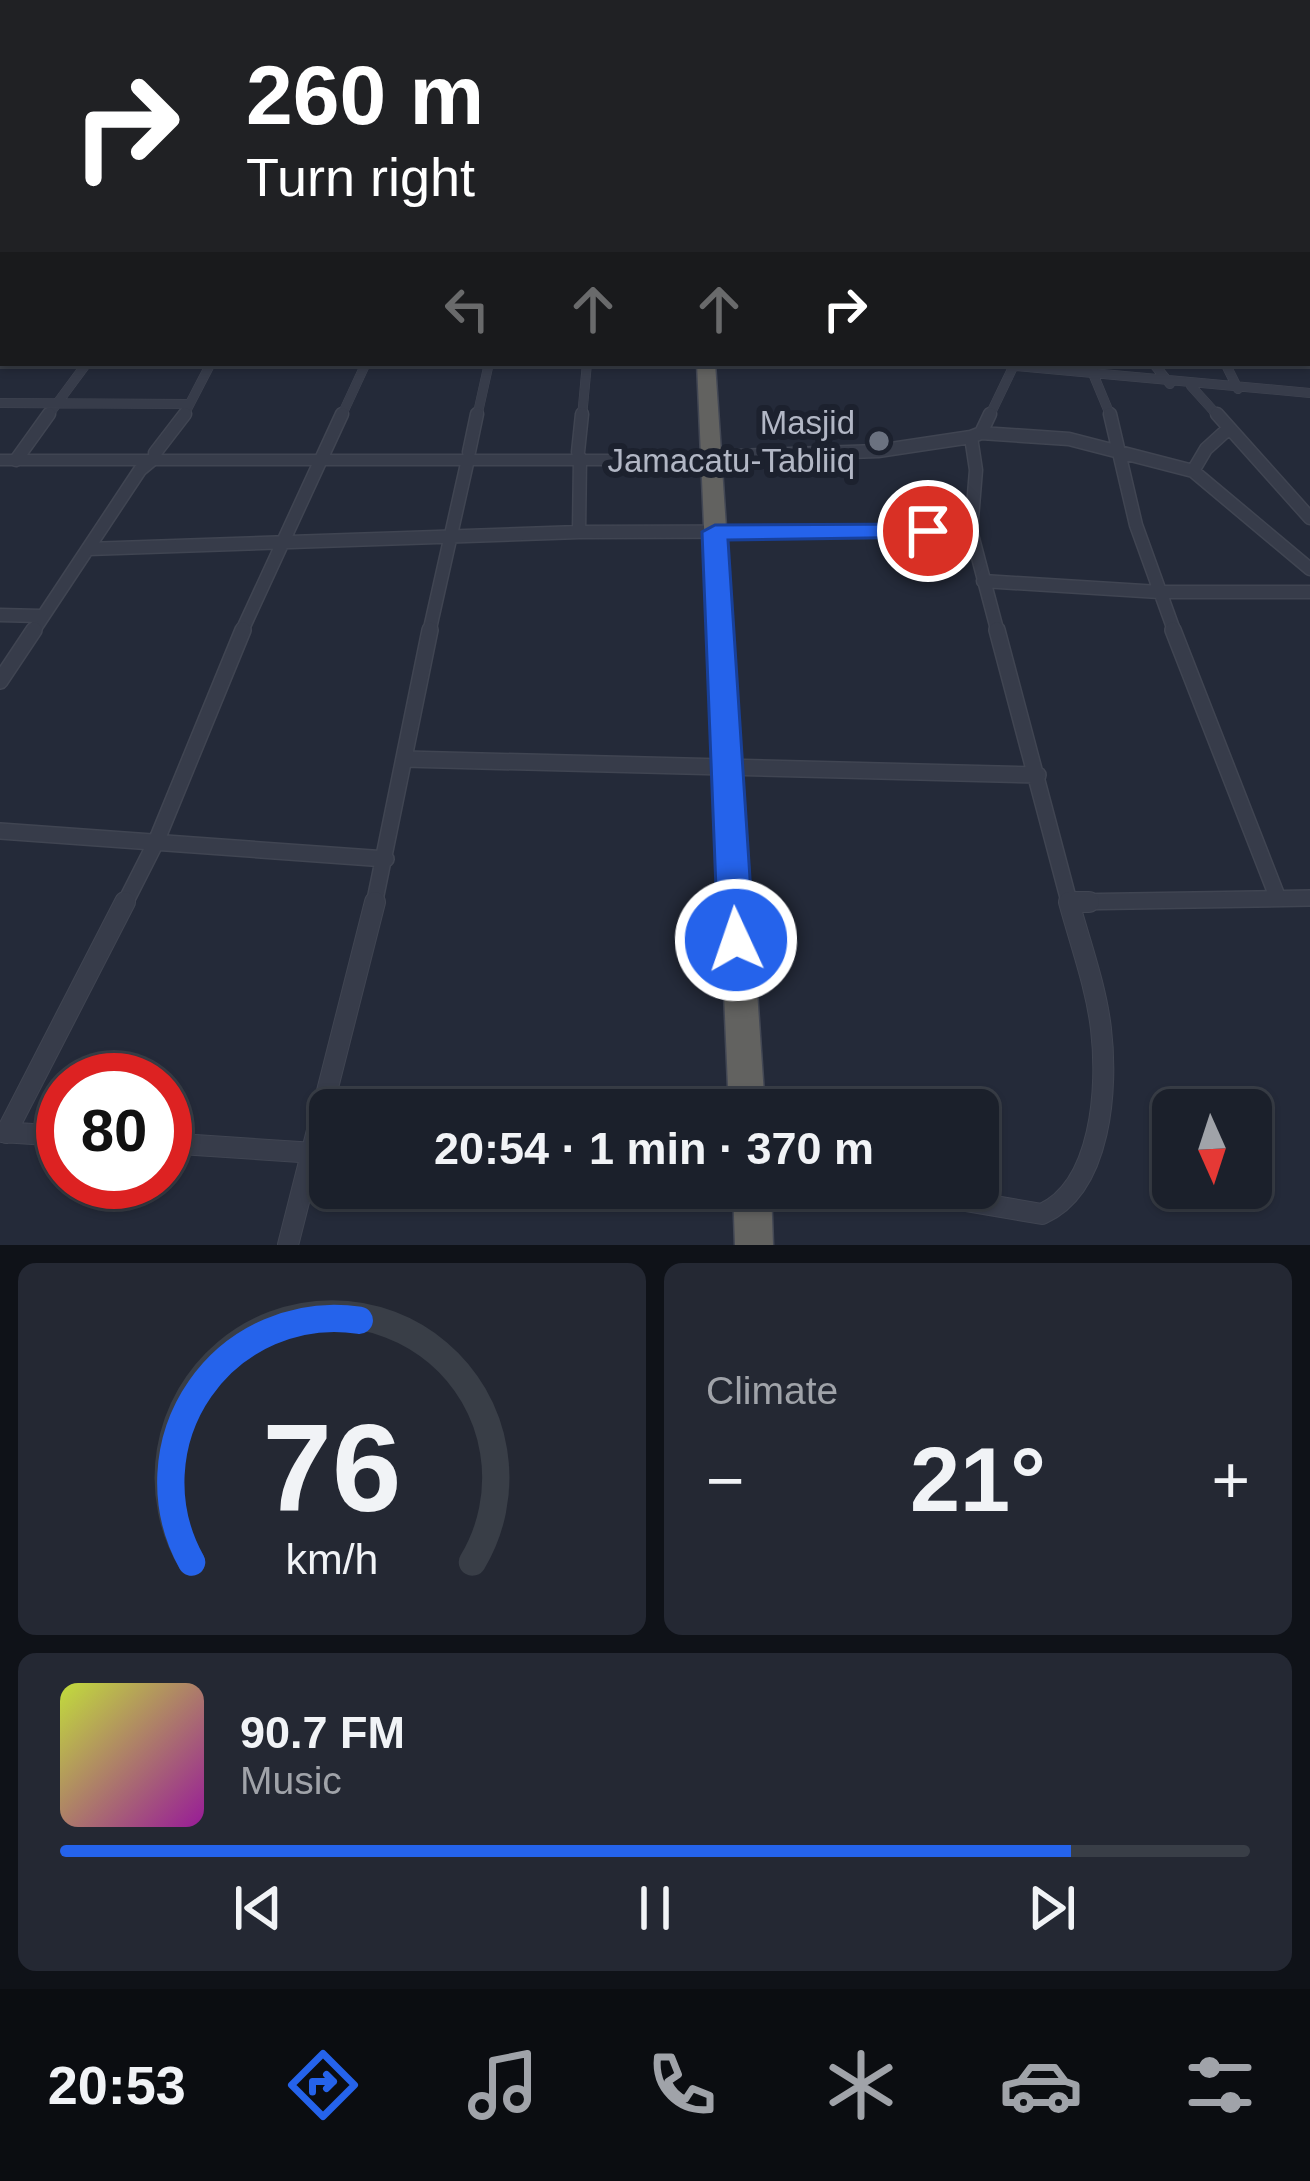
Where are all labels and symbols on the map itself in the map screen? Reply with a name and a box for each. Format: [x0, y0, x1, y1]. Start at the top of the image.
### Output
place label: Masjid Jamacatu-Tabliiq [607, 404, 855, 479]
marker: Masjid Jamacatu-Tabliiq [866, 428, 892, 454]
pin [877, 480, 979, 582]
position arrow [673, 877, 799, 1003]
speed limit sign: 80 [36, 1053, 192, 1209]
north arrow [1152, 1089, 1272, 1209]

